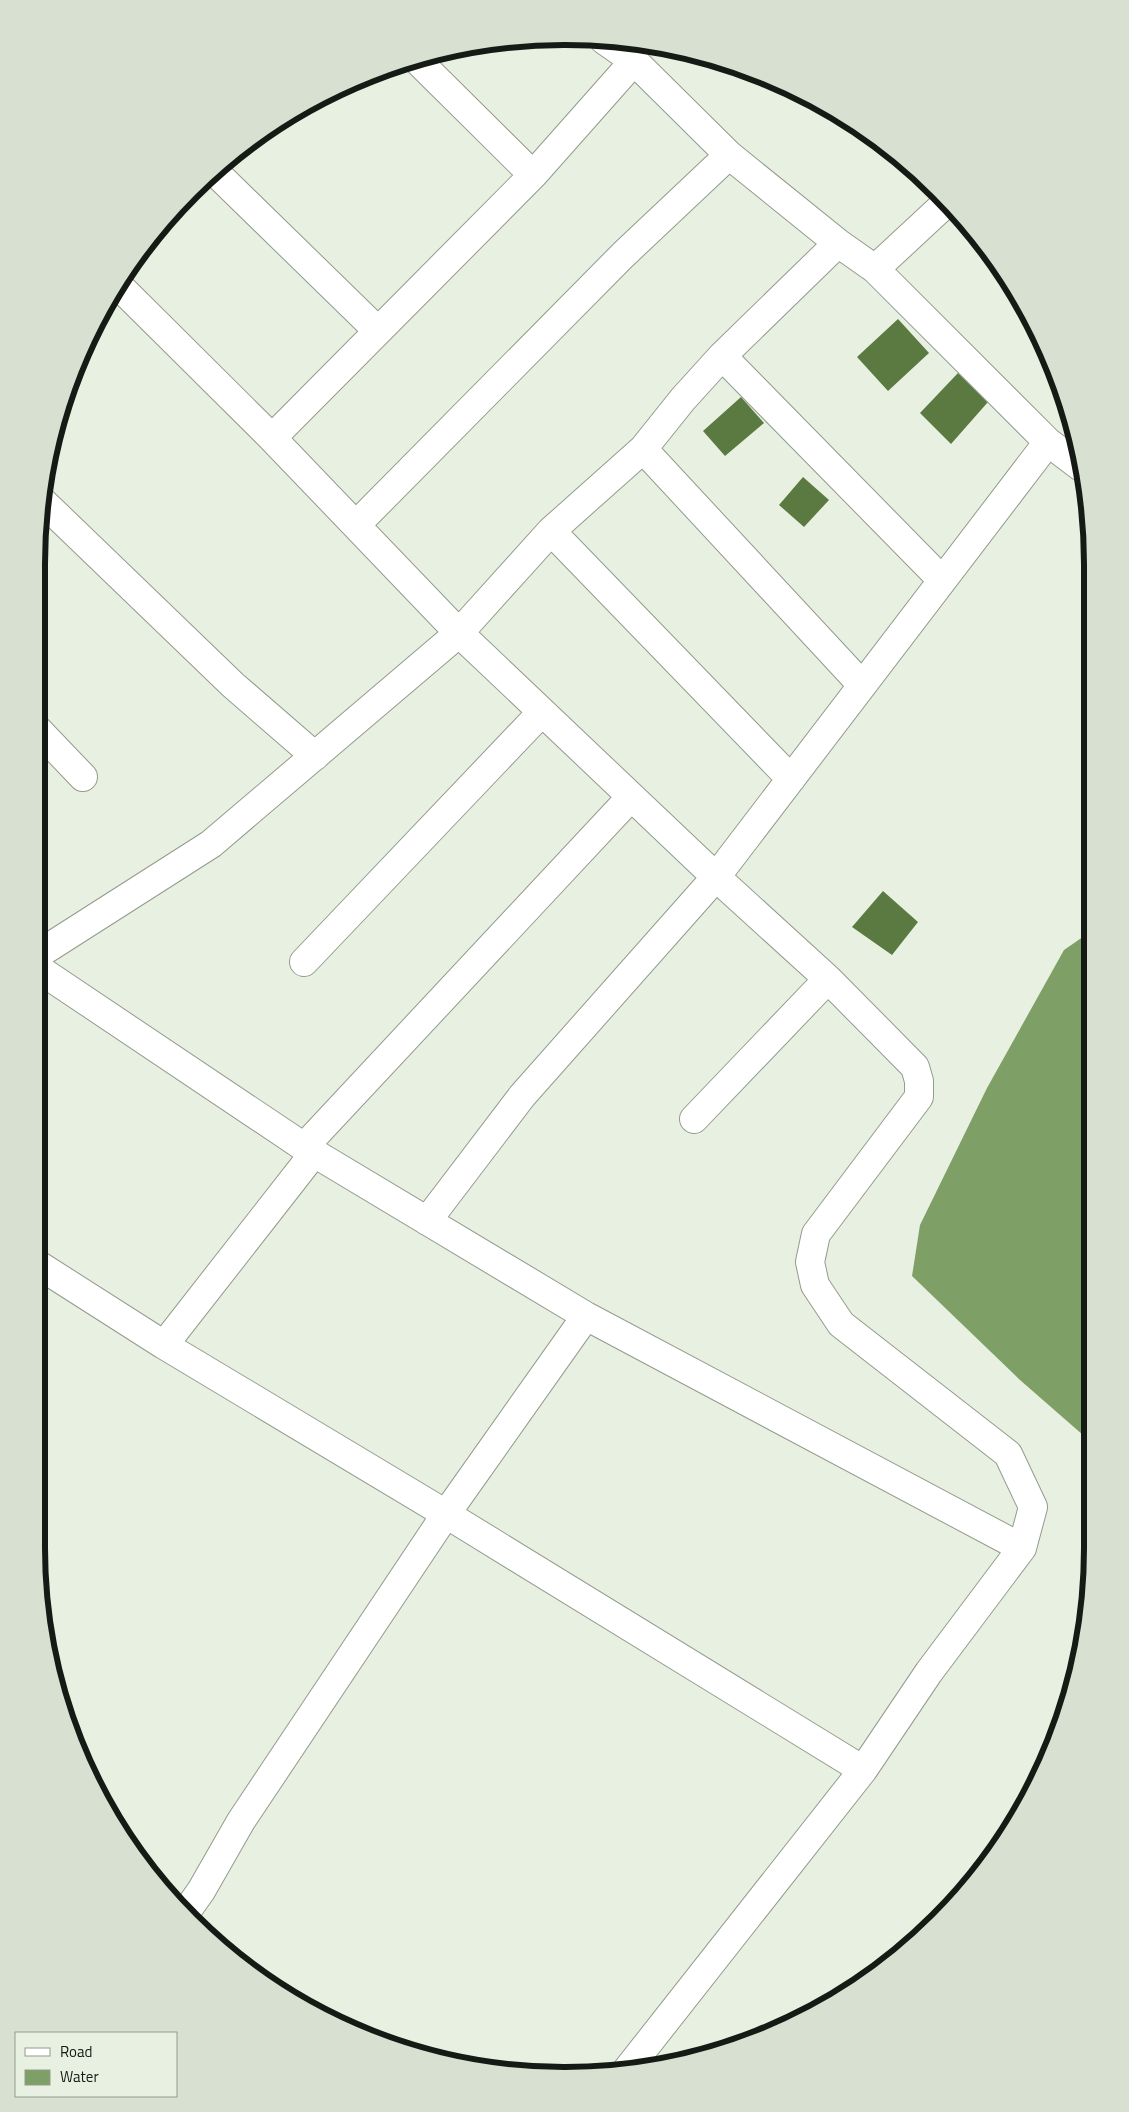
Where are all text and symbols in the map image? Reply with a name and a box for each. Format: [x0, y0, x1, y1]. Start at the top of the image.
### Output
legend [15, 2032, 178, 2097]
text: Road [60, 2040, 92, 2063]
text: Water [60, 2065, 99, 2088]

